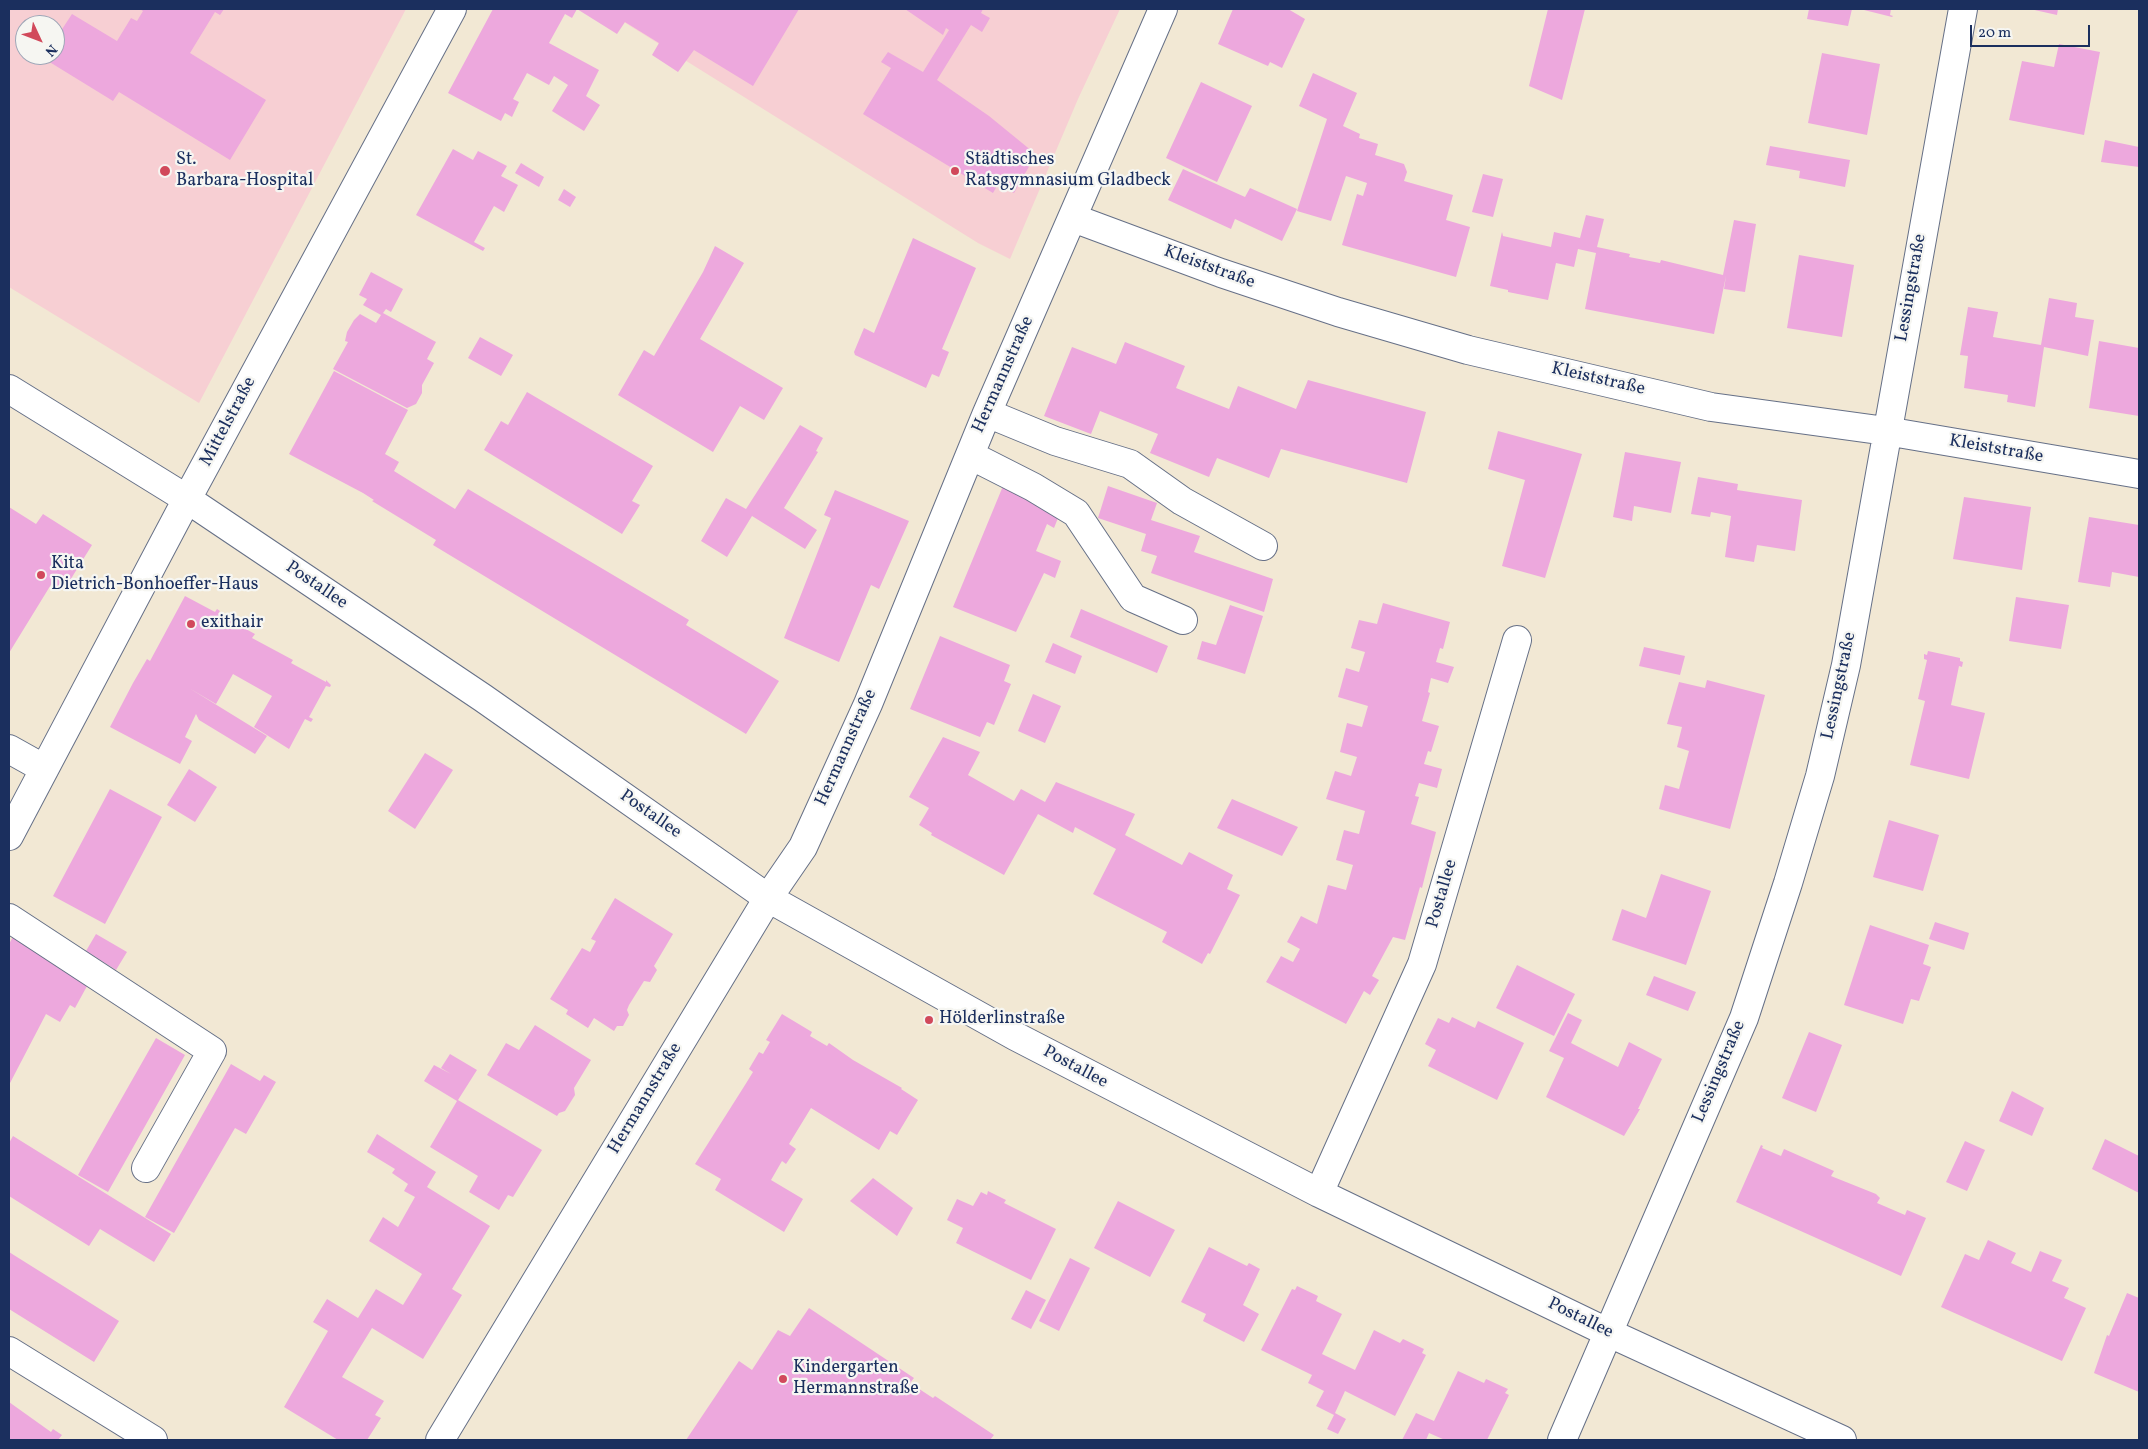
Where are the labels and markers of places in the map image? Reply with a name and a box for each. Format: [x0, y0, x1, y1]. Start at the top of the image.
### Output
place label: St. Barbara-Hospital [176, 150, 313, 192]
place label: Städtisches Ratsgymnasium Gladbeck [965, 150, 1171, 192]
marker: St. Barbara-Hospital [158, 164, 172, 178]
marker: Städtisches Ratsgymnasium Gladbeck [949, 165, 961, 177]
place label: Kita Dietrich-Bonhoeffer-Haus [51, 554, 258, 596]
marker: Kita Dietrich-Bonhoeffer-Haus [35, 569, 47, 581]
place label: exithair [201, 613, 263, 635]
marker: exithair [185, 618, 197, 630]
place label: Hölderlinstraße [939, 1009, 1065, 1031]
marker: Hölderlinstraße [923, 1014, 935, 1026]
place label: Kindergarten Hermannstraße [793, 1358, 919, 1400]
marker: Kindergarten Hermannstraße [777, 1373, 789, 1385]

